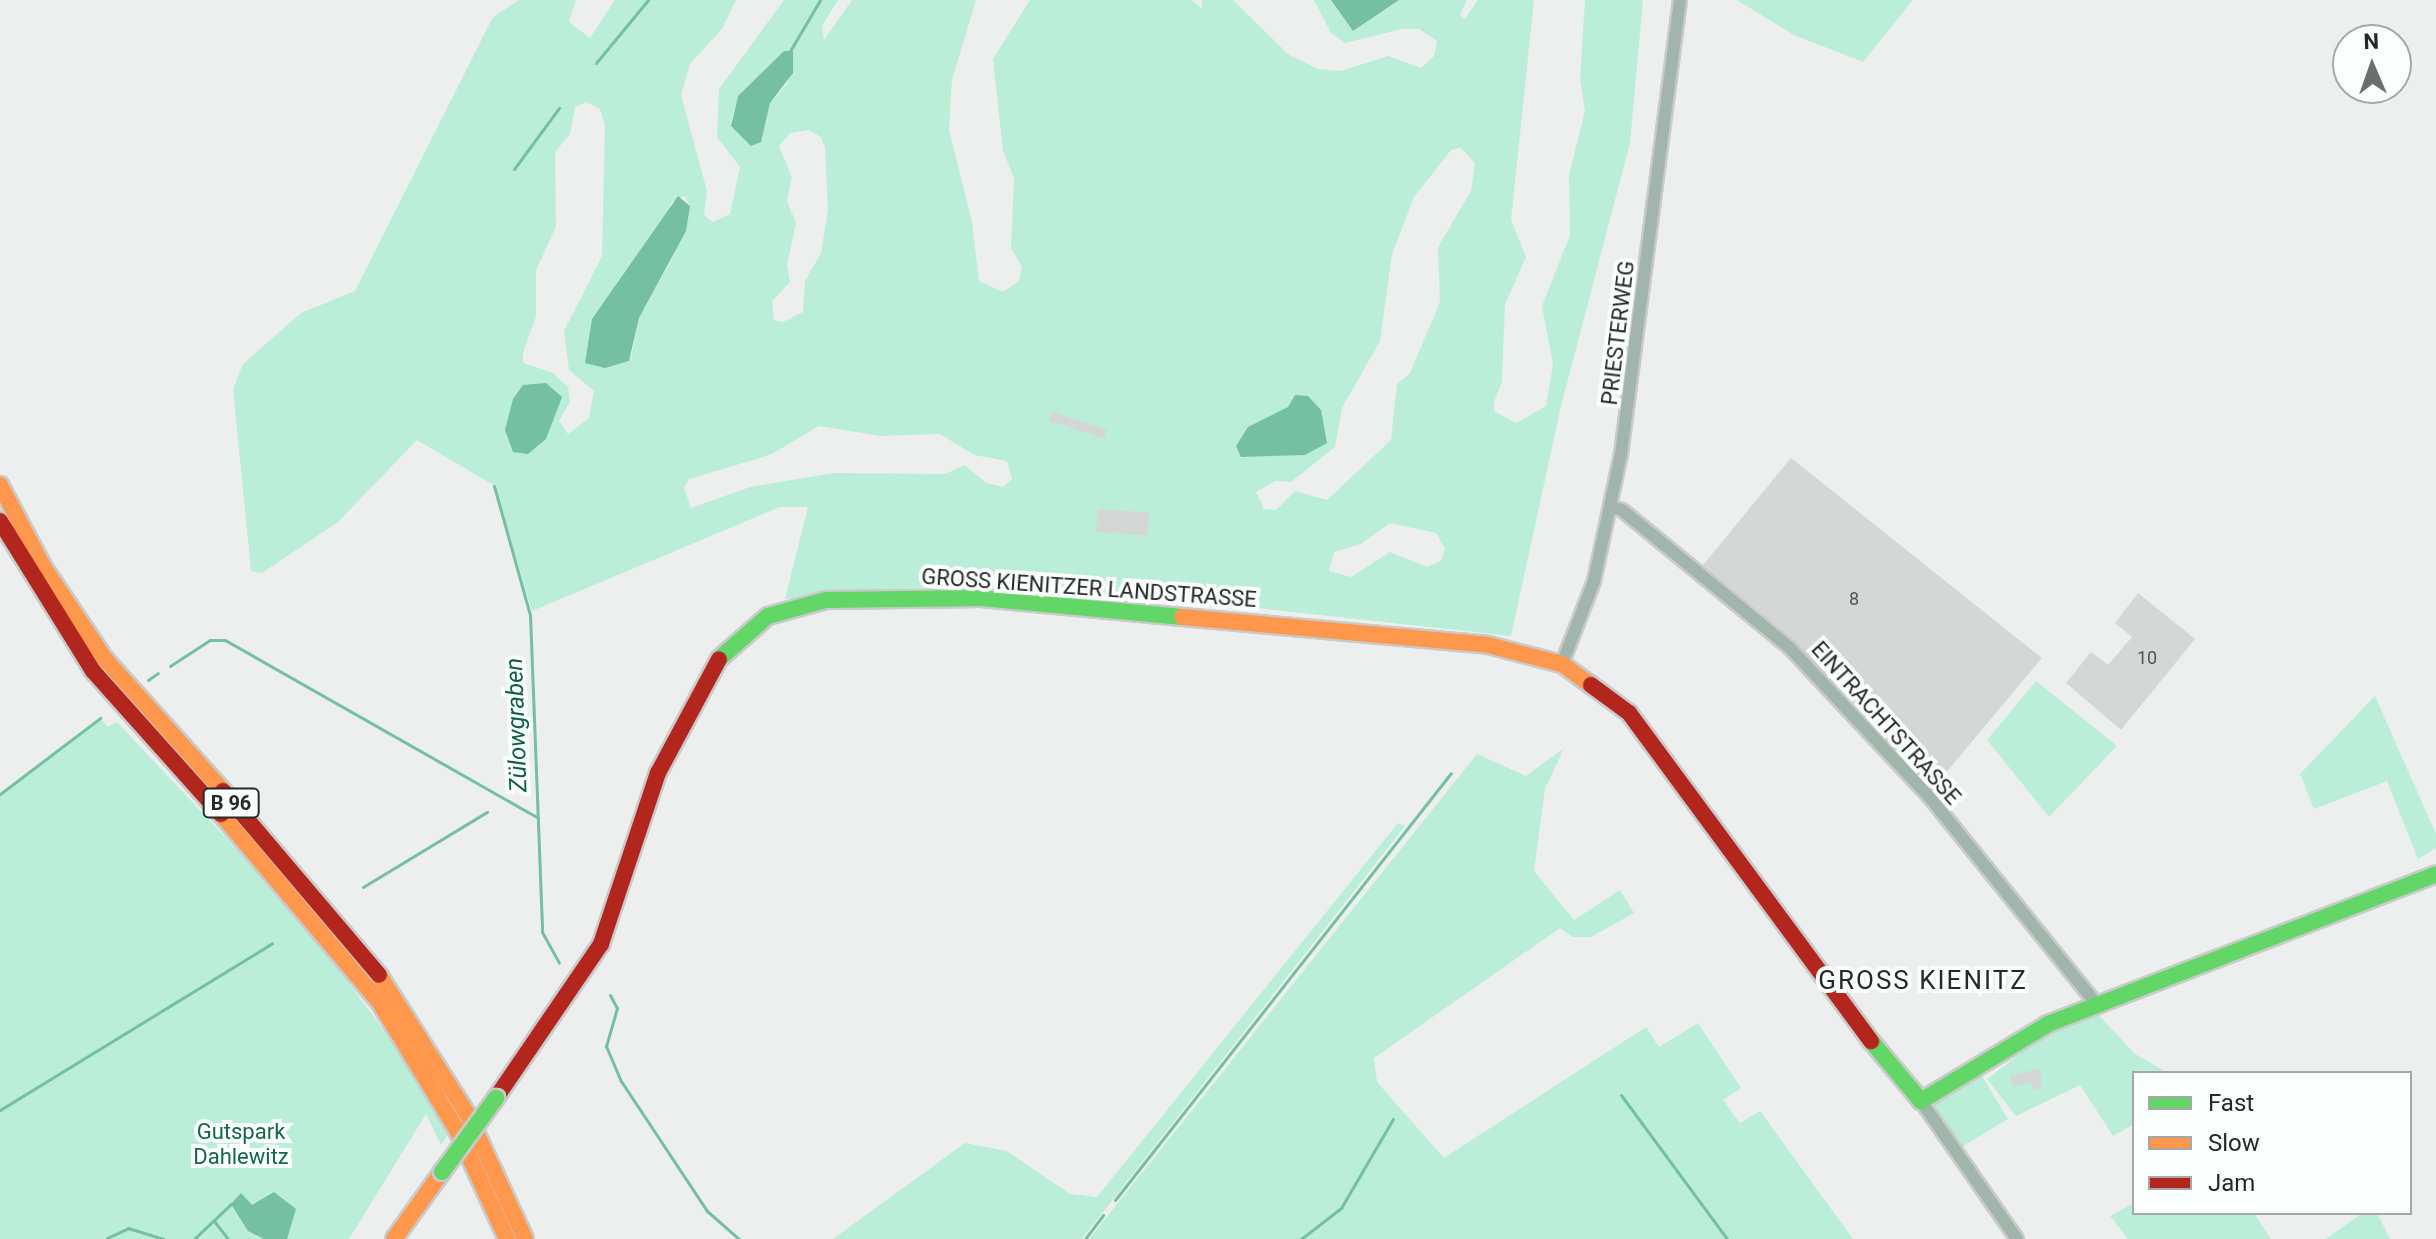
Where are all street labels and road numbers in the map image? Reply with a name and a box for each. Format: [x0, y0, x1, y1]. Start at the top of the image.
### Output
street label: PRIESTERWEG [1596, 259, 1640, 407]
street label: GROSS KIENITZER LANDSTRASSE [920, 563, 1258, 613]
street label: EINTRACHTSTRASSE [1806, 636, 1966, 810]
road number: B 96 [201, 787, 261, 819]

